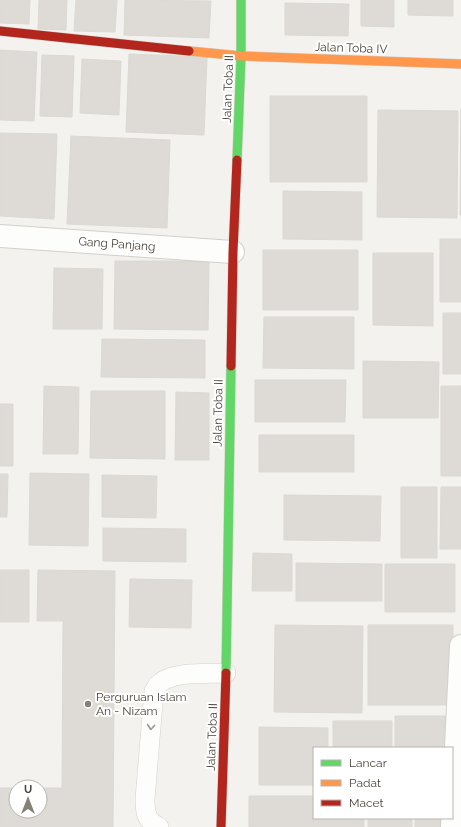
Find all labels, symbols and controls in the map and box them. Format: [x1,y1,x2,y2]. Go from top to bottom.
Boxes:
street label: Jalan Toba IV [314,40,388,56]
street label: Jalan Toba II [220,55,236,123]
street label: Gang Panjang [78,234,156,254]
street label: Jalan Toba II [210,379,226,447]
place label: Perguruan Islam An - Nizam [96,690,186,718]
marker: Perguruan Islam An - Nizam [83,699,93,709]
street label: Jalan Toba II [204,703,220,771]
one-way arrow [147,724,156,730]
legend [313,747,453,819]
text: Lancar [349,756,388,770]
text: Padat [349,776,381,790]
north arrow [8,779,48,819]
text: U [24,783,32,796]
text: Macet [349,796,384,810]

